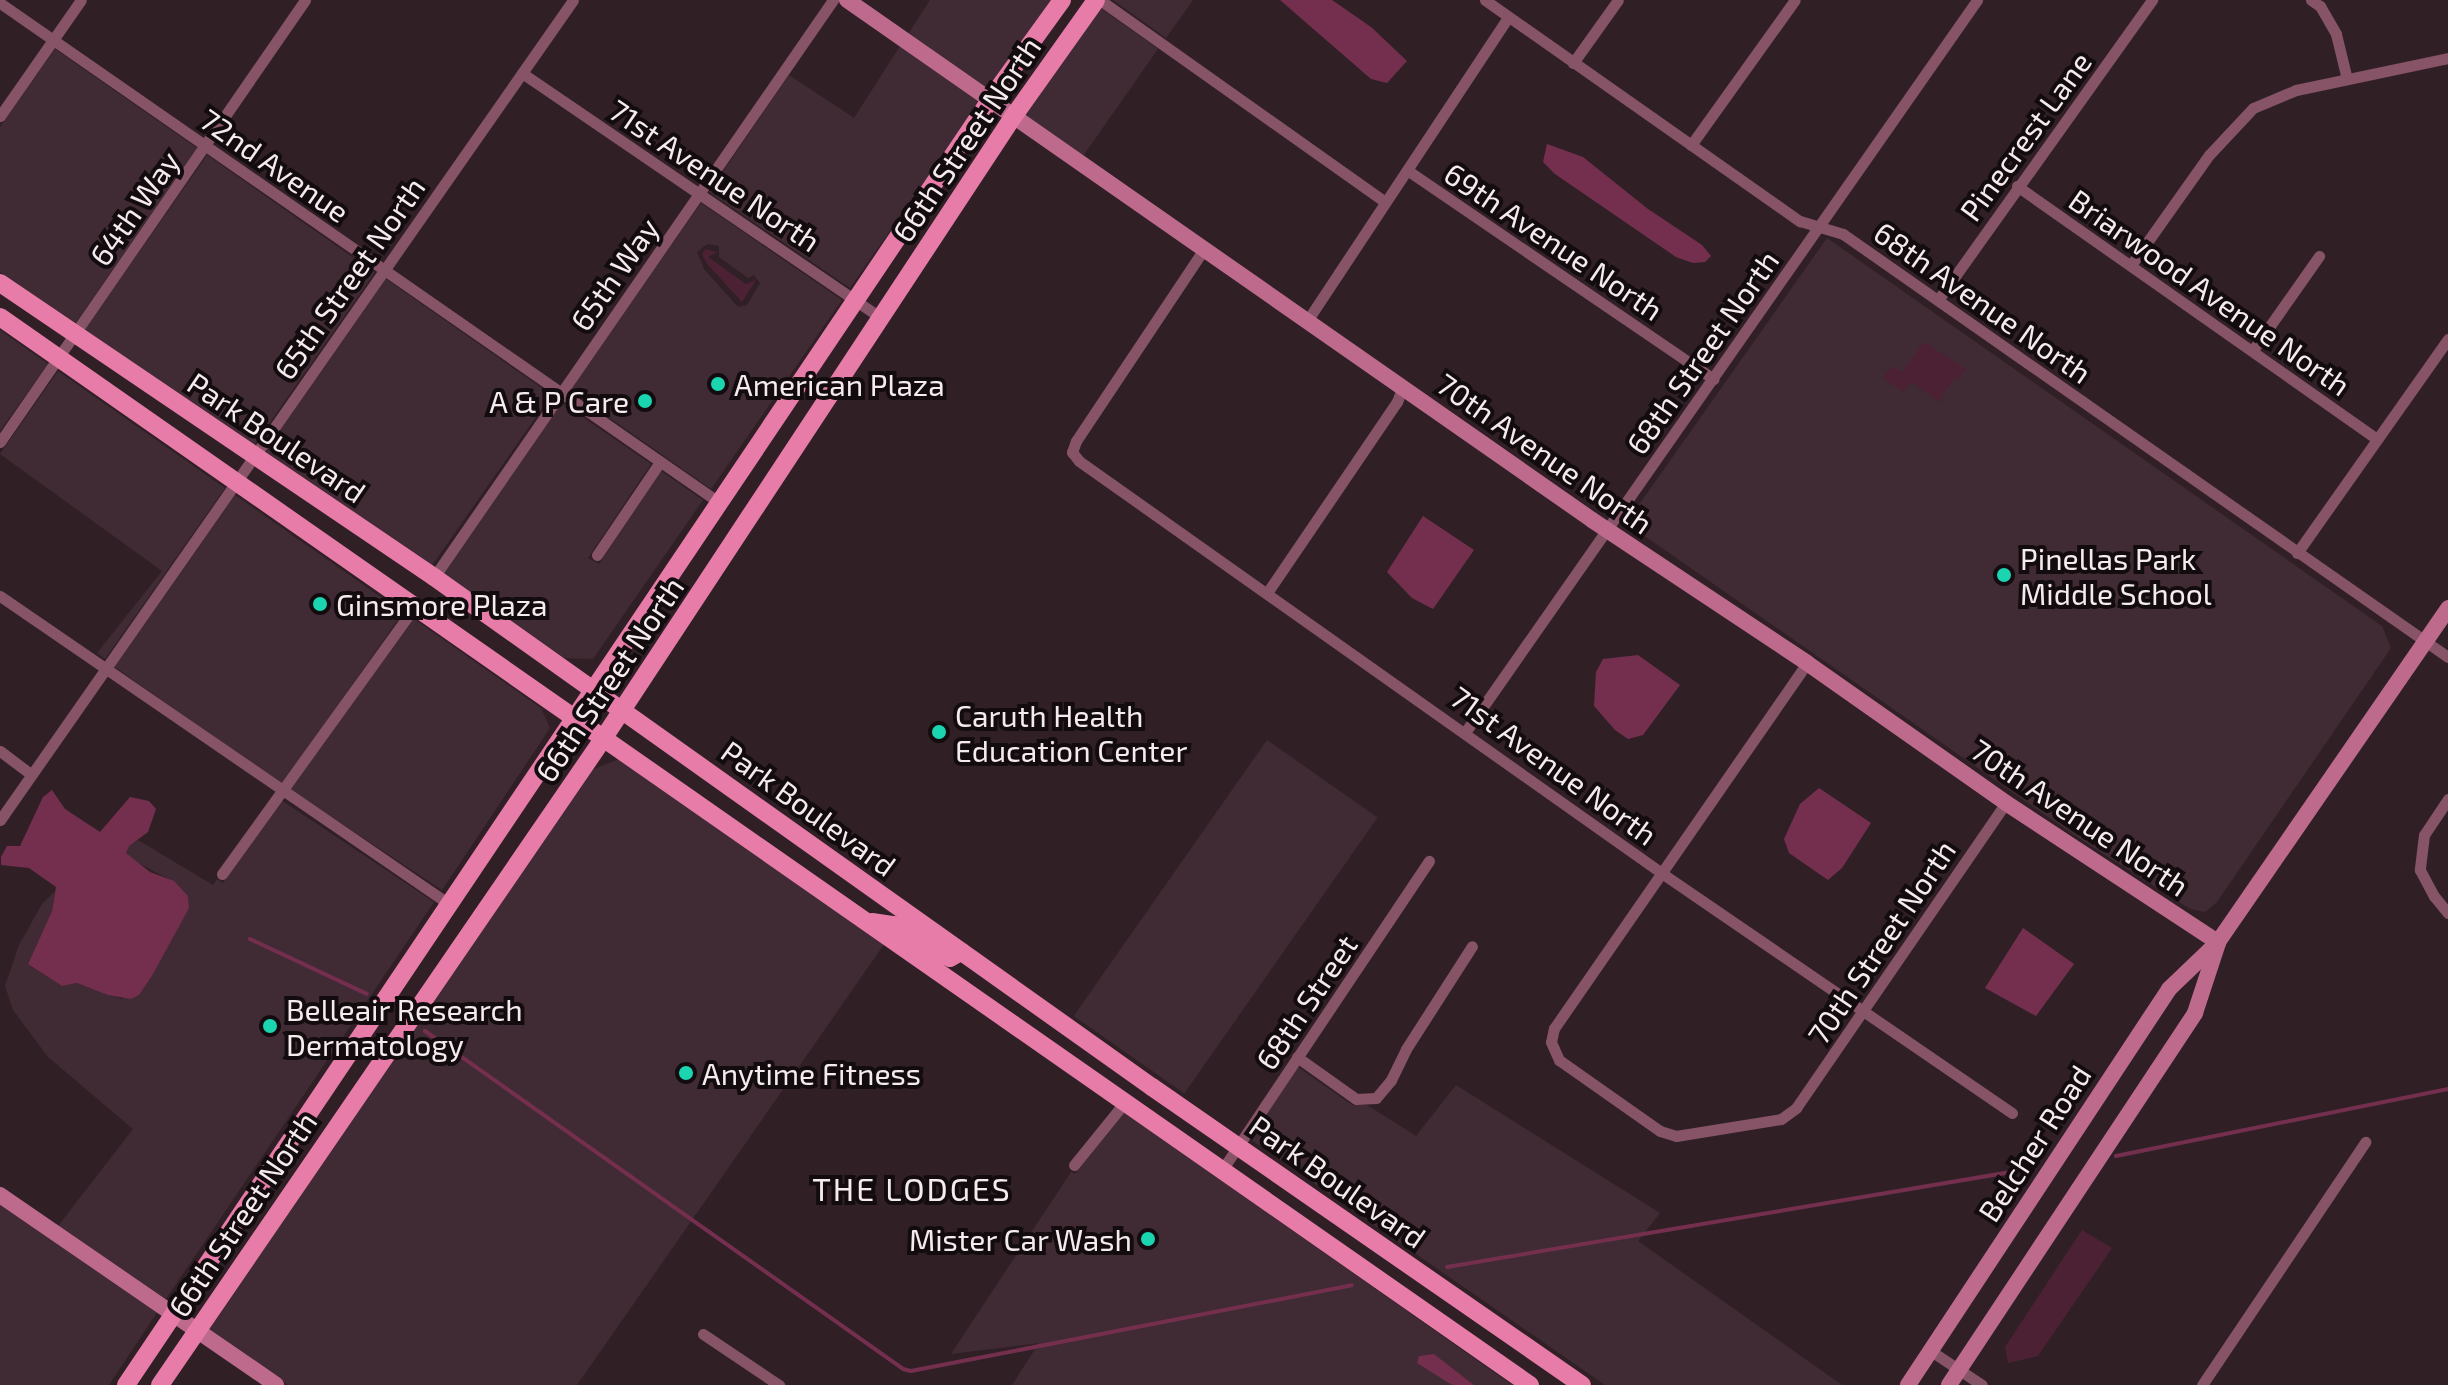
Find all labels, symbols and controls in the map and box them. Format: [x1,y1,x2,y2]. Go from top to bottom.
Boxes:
street label: 66th Street North [884,30,1048,248]
street label: Pinecrest Lane [1952,45,2098,227]
street label: 71st Avenue North [603,91,827,259]
street label: 72nd Avenue [193,100,357,230]
street label: 64th Way [82,144,186,272]
street label: 69th Avenue North [1438,154,1670,328]
street label: 65th Street North [266,170,432,386]
street label: Briarwood Avenue North [2062,181,2358,403]
street label: 65th Way [562,211,666,337]
street label: 68th Avenue North [1867,213,2099,391]
street label: 68th Street North [1618,243,1786,461]
street label: Park Boulevard [181,364,373,510]
street label: 70th Avenue North [1430,365,1660,541]
place label: American Plaza [734,366,945,402]
marker: American Plaza [709,375,727,393]
place label: A & P Care [488,383,629,419]
marker: A & P Care [636,392,654,410]
place label: Pinellas Park Middle School [2020,540,2212,610]
marker: Pinellas Park Middle School [1995,566,2013,584]
street label: 66th Street North [527,570,691,788]
place label: Ginsmore Plaza [336,586,548,622]
marker: Ginsmore Plaza [311,595,329,613]
street label: 71st Avenue North [1444,678,1664,852]
place label: Caruth Health Education Center [955,697,1187,768]
marker: Caruth Health Education Center [930,723,948,741]
street label: 70th Avenue North [1964,731,2196,903]
street label: Park Boulevard [715,733,903,883]
street label: 70th Street North [1799,833,1963,1051]
street label: 68th Street [1248,928,1364,1076]
place label: Belleair Research Dermatology [286,991,523,1062]
marker: Belleair Research Dermatology [261,1017,279,1035]
place label: Anytime Fitness [702,1055,921,1091]
street label: Belcher Road [1970,1058,2098,1228]
marker: Anytime Fitness [677,1064,695,1082]
street label: 66th Street North [160,1105,324,1323]
street label: Park Boulevard [1243,1107,1433,1255]
district label: THE LODGES [812,1169,1012,1207]
place label: Mister Car Wash [907,1221,1132,1257]
marker: Mister Car Wash [1139,1230,1157,1248]

